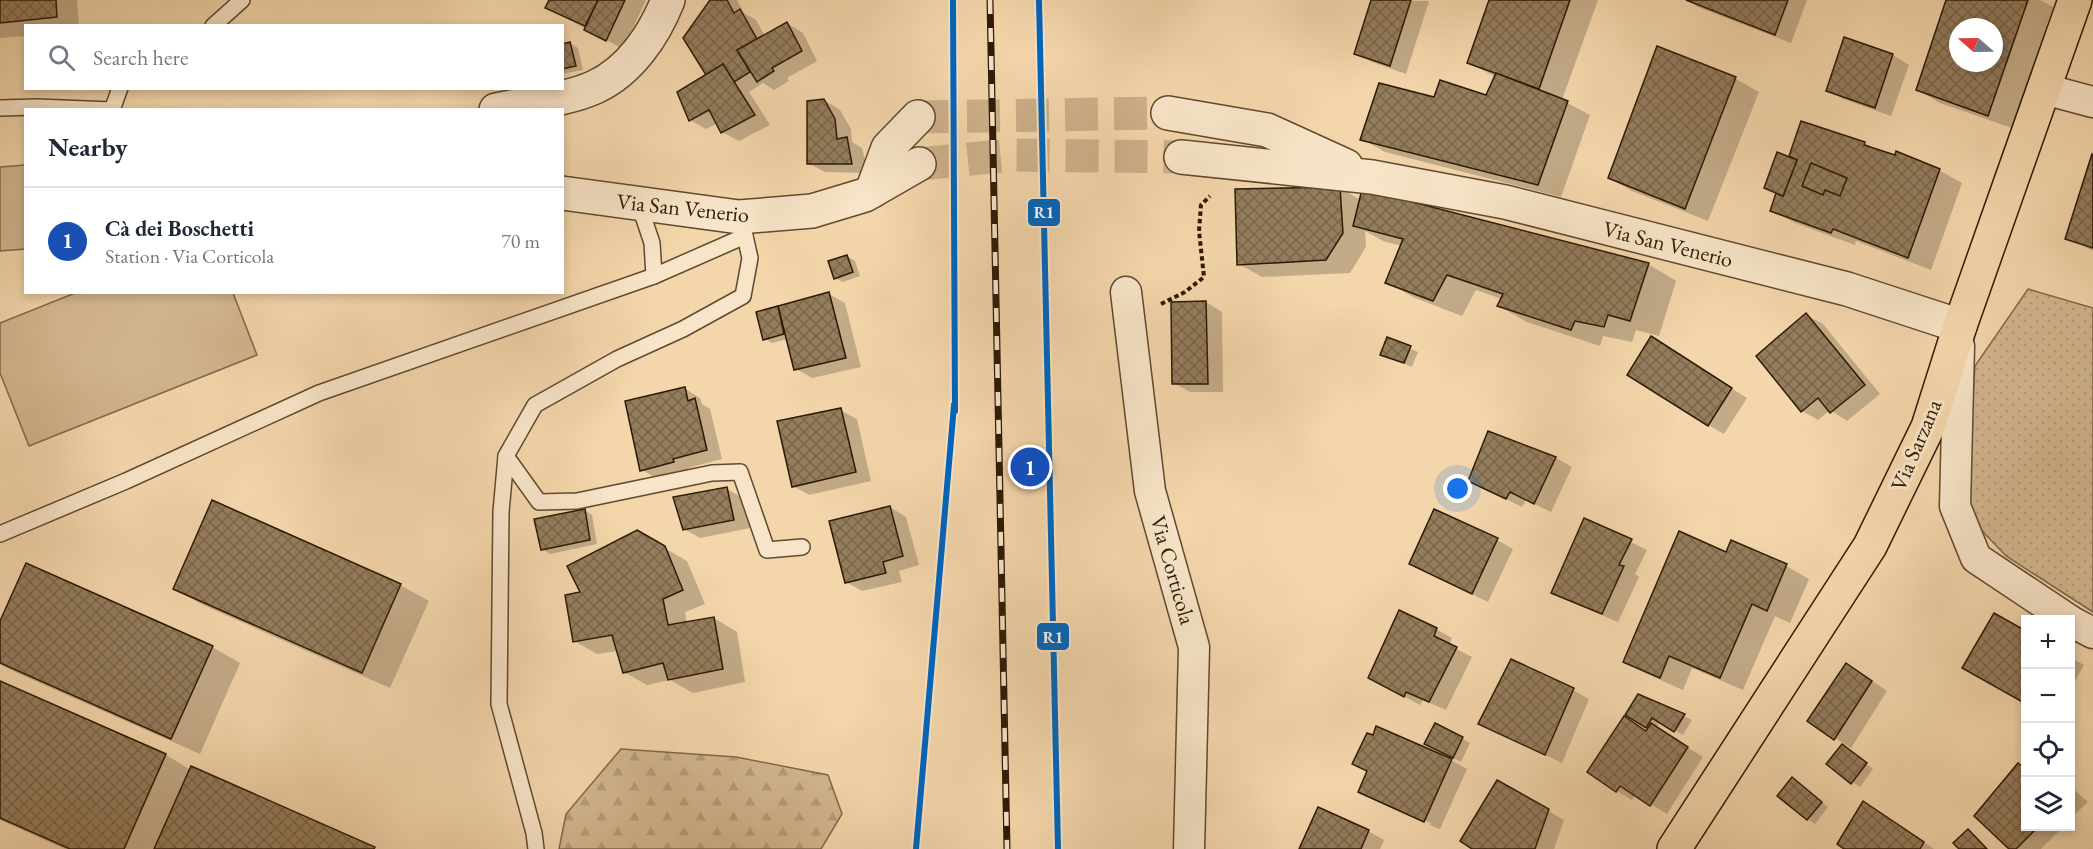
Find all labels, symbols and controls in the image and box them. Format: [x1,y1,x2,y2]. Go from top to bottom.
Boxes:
north arrow [1949,18,2003,72]
search box [24,24,564,90]
icon: search [45,41,78,74]
text: Search here [93,43,188,72]
text: Nearby [48,130,128,164]
street label: Via San Venerio [615,187,751,229]
line badge: R1 [1027,198,1061,227]
text: R1 [1034,202,1054,223]
text: Cà dei Boschetti [105,214,254,243]
street label: Via San Venerio [1600,214,1736,274]
text: 1 [62,228,73,254]
text: 70 m [501,228,540,254]
text: Station · Via Corticola [105,243,274,269]
street label: Via Sarzana [1884,395,1948,495]
pin: 1 [1010,444,1050,490]
your location [1443,474,1472,503]
street label: Via Corticola [1144,512,1202,628]
map controls [2021,615,2075,831]
button: + [2021,615,2075,669]
line badge: R1 [1036,622,1070,651]
text: R1 [1043,627,1063,648]
button: − [2021,669,2075,723]
button: locate [2021,723,2075,777]
button: layers [2021,777,2075,831]

